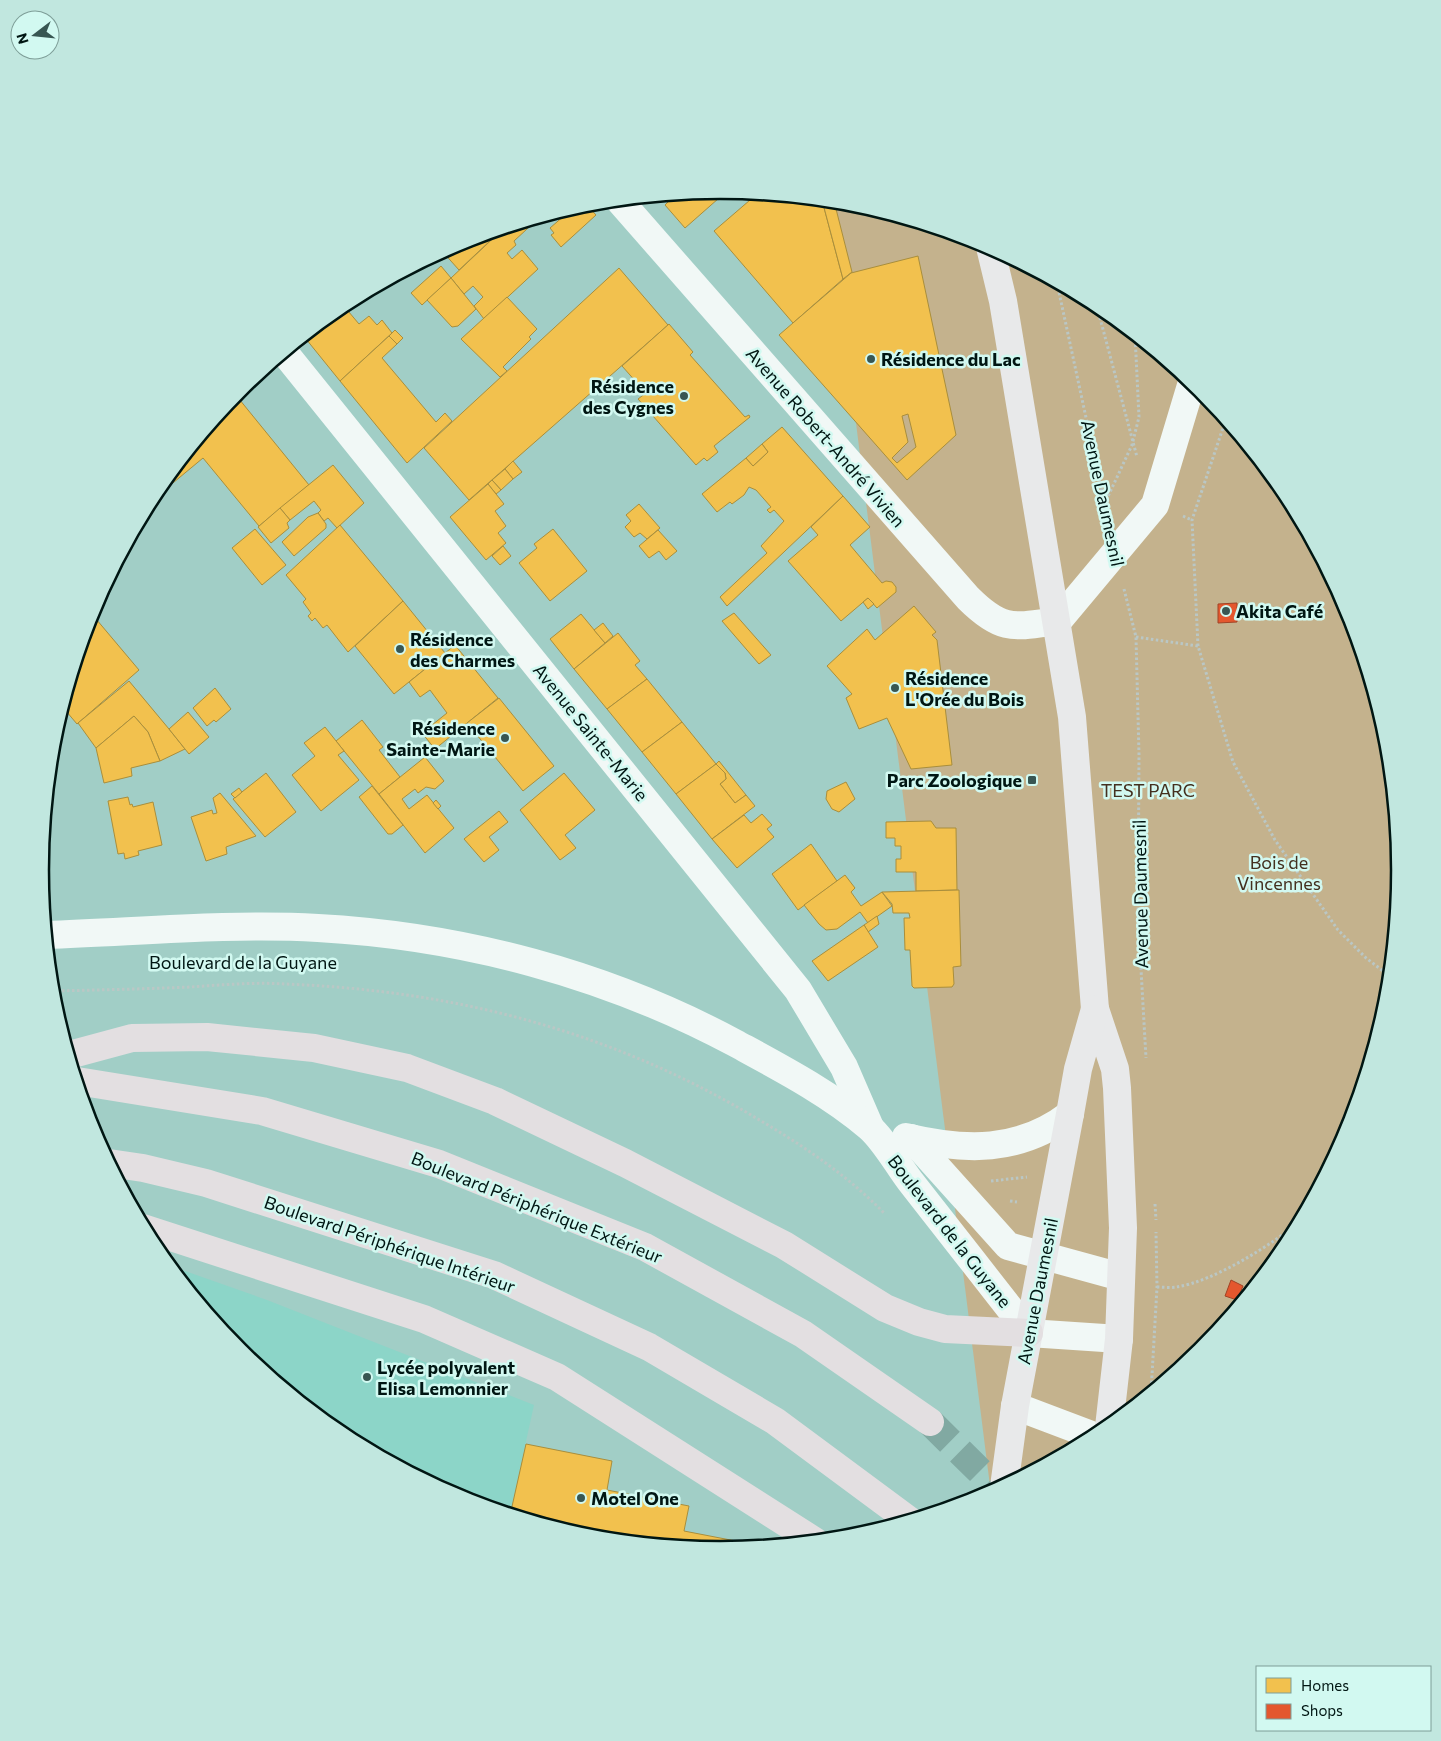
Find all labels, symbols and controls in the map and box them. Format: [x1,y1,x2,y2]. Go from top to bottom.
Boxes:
north arrow [10,10,60,60]
text: N [12,31,32,46]
street label: Avenue Robert-André Vivien [742,343,910,531]
place label: Résidence du Lac [881,348,1021,370]
marker: Résidence du Lac [865,353,877,365]
place label: Résidence des Cygnes [582,375,674,418]
marker: Résidence des Cygnes [678,390,690,402]
street label: Avenue Daumesnil [1077,418,1129,568]
place label: Akita Café [1236,600,1323,622]
marker: Akita Café [1220,605,1232,617]
place label: Résidence des Charmes [410,628,515,671]
marker: Résidence des Charmes [394,643,406,655]
street label: Avenue Sainte-Marie [529,659,653,805]
place label: Résidence L'Orée du Bois [905,667,1024,710]
marker: Résidence L'Orée du Bois [889,682,901,694]
place label: Résidence Sainte-Marie [386,717,495,760]
marker: Résidence Sainte-Marie [499,732,511,744]
place label: Parc Zoologique [887,769,1022,791]
marker: Parc Zoologique [1026,774,1038,786]
park label: TEST PARC [1101,779,1195,801]
street label: Avenue Daumesnil [1128,819,1152,969]
park label: Bois de Vincennes [1237,851,1321,894]
street label: Boulevard de la Guyane [149,951,337,973]
street label: Boulevard Périphérique Extérieur [408,1146,666,1268]
street label: Boulevard de la Guyane [884,1150,1016,1312]
street label: Boulevard Périphérique Intérieur [262,1191,518,1297]
street label: Avenue Daumesnil [1012,1216,1062,1366]
place label: Lycée polyvalent Elisa Lemonnier [377,1356,515,1399]
marker: Lycée polyvalent Elisa Lemonnier [361,1371,373,1383]
place label: Motel One [591,1487,679,1509]
marker: Motel One [575,1492,587,1504]
legend [1256,1666,1431,1731]
text: Homes [1301,1676,1349,1694]
text: Shops [1301,1701,1343,1719]

